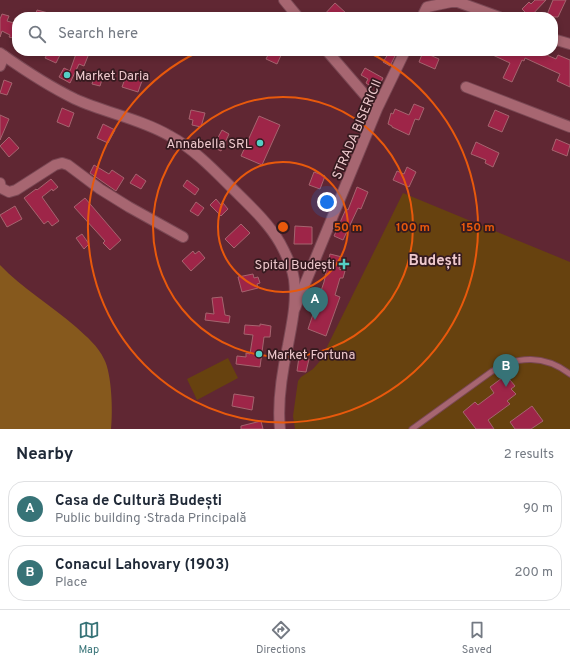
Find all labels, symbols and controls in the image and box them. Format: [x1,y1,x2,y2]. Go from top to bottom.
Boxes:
search box [12,12,558,56]
icon: search [26,23,48,45]
text: Search here [58,25,138,44]
place label: Market Daria [75,69,149,85]
marker: Market Daria [62,70,72,80]
street label: STRADA BISERICII [330,77,386,182]
place label: Annabella SRL [167,137,252,153]
marker: Annabella SRL [255,138,265,148]
your location [317,192,337,212]
centre of rings [276,220,290,234]
text: 50 m [334,220,362,236]
text: 100 m [396,220,430,236]
text: 150 m [461,220,495,236]
district label: Budești [409,252,461,271]
place label: Spital Budești [255,258,335,274]
marker: Spital Budești [338,258,350,270]
pin: A [302,287,328,320]
place label: Market Fortuna [267,348,355,364]
marker: Market Fortuna [254,349,264,359]
pin: B [493,354,519,387]
text: Nearby [16,444,73,466]
text: 2 results [504,447,554,463]
text: Casa de Cultură Budești [55,492,222,511]
text: A [25,501,35,517]
text: 90 m [523,501,553,517]
text: Public building · Strada Principală [55,511,246,527]
text: Conacul Lahovary (1903) [55,556,229,575]
text: B [26,565,34,581]
text: 200 m [514,565,553,581]
text: Place [55,575,87,591]
tab: Map [78,619,100,657]
tab: Directions [256,619,306,657]
tab: Saved [462,619,492,657]

